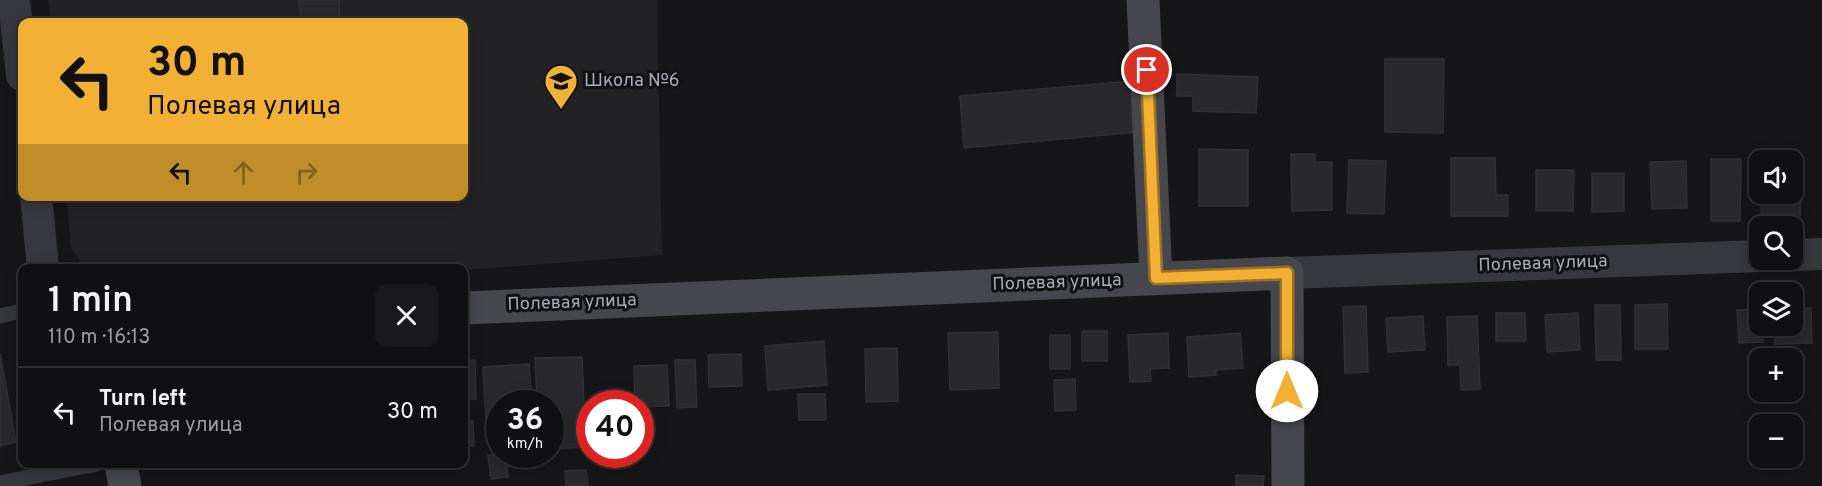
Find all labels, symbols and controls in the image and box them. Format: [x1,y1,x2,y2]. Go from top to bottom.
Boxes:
text: 30 m [147,38,246,91]
icon: left [48,42,126,120]
pin [1121,44,1172,95]
icon: arrive [1130,53,1163,86]
school or university icon: Школа №6 [543,63,579,110]
place label: Школа №6 [584,70,680,93]
text: Полевая улица [147,90,341,124]
map controls [1749,150,1803,468]
button: sound [1749,150,1803,204]
icon: left [164,156,197,189]
icon: ahead [227,156,260,189]
icon: right [290,156,323,189]
button: search [1749,216,1803,270]
street label: Полевая улица [1478,250,1608,278]
street label: Полевая улица [992,269,1122,297]
text: 1 min [48,279,133,325]
button: layers [1749,282,1803,336]
button: close [375,284,438,347]
street label: Полевая улица [507,289,637,317]
text: 110 m · 16:13 [48,325,150,351]
button: + [1749,348,1803,402]
position arrow [1255,359,1319,423]
text: Turn left [99,386,187,413]
speed limit sign: 40 [576,390,654,468]
icon: left [48,396,81,429]
text: 30 m [387,399,438,426]
text: 36 [507,403,543,440]
text: Полевая улица [99,413,243,439]
button: − [1749,414,1803,468]
text: km/h [507,435,543,454]

